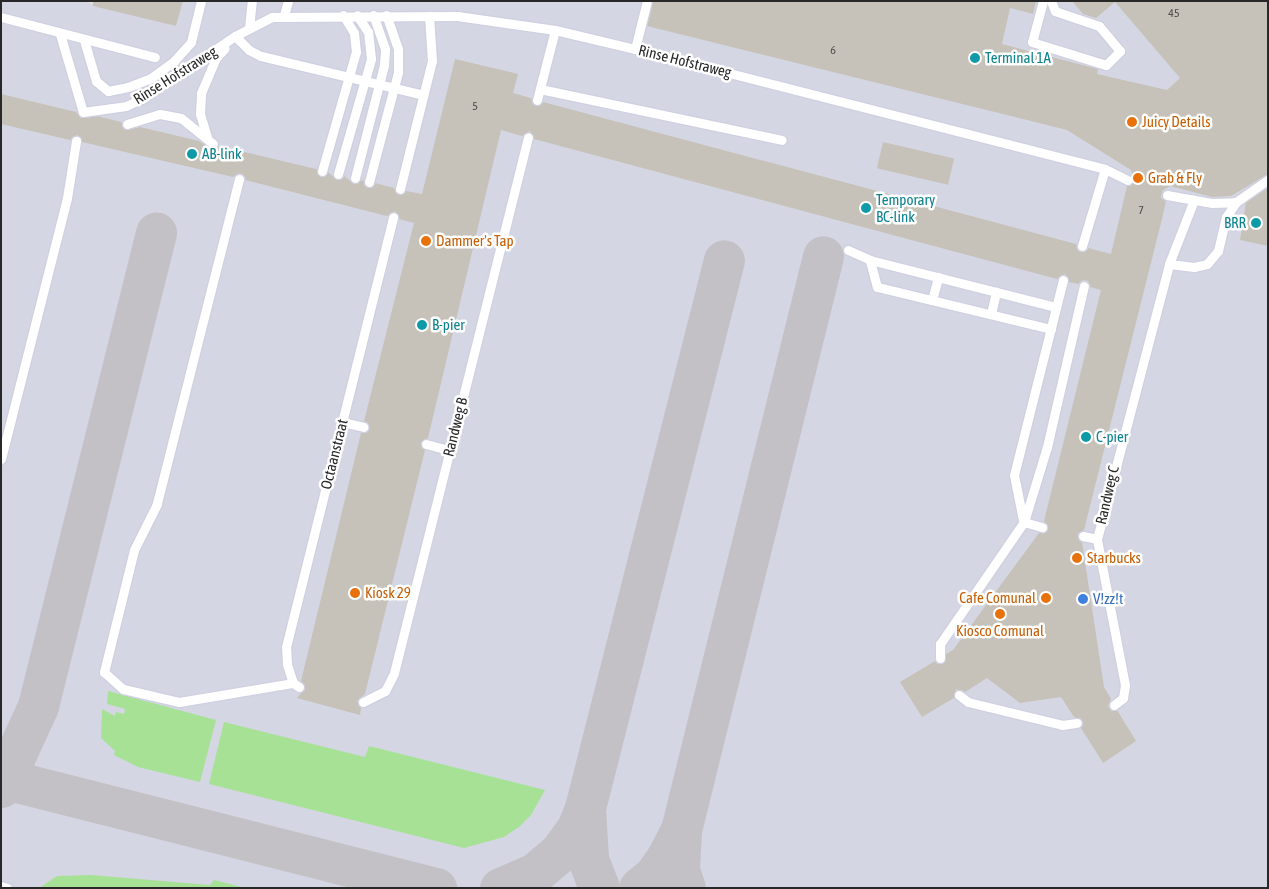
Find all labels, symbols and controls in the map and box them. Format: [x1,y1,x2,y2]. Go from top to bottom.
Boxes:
house number: 45 [1168,7,1180,21]
street label: Rinse Hofstraweg [637,41,733,81]
street label: Rinse Hofstraweg [130,42,220,108]
house number: 6 [830,44,836,58]
place label: Terminal 1A [985,49,1051,67]
marker: Terminal 1A [969,52,981,64]
house number: 5 [472,100,478,114]
place label: Juicy Details [1142,113,1211,131]
marker: Juicy Details [1126,116,1138,128]
place label: AB-link [202,145,242,163]
marker: AB-link [186,148,198,160]
place label: Grab & Fly [1148,169,1202,187]
marker: Grab & Fly [1132,172,1144,184]
place label: Temporary BC-link [876,190,935,225]
marker: Temporary BC-link [860,202,872,214]
house number: 7 [1138,204,1144,218]
place label: BRR [1224,214,1246,232]
marker: BRR [1250,217,1262,229]
place label: Dammer's Tap [436,232,514,250]
marker: Dammer's Tap [420,235,432,247]
place label: B-pier [432,316,465,334]
marker: B-pier [416,319,428,331]
street label: Randweg B [439,396,471,458]
street label: Octaanstraat [317,417,351,491]
place label: C-pier [1096,428,1128,446]
marker: C-pier [1080,431,1092,443]
street label: Randweg C [1092,464,1122,526]
place label: Starbucks [1087,549,1141,567]
marker: Starbucks [1071,552,1083,564]
place label: Kiosk 29 [365,584,411,602]
marker: Kiosk 29 [349,587,361,599]
place label: Cafe Comunal [959,589,1036,607]
place label: V!zz!t [1093,590,1123,608]
marker: Cafe Comunal [1040,592,1052,604]
marker: V!zz!t [1077,593,1089,605]
marker: Kiosco Comunal [994,608,1006,620]
place label: Kiosco Comunal [956,622,1044,640]

